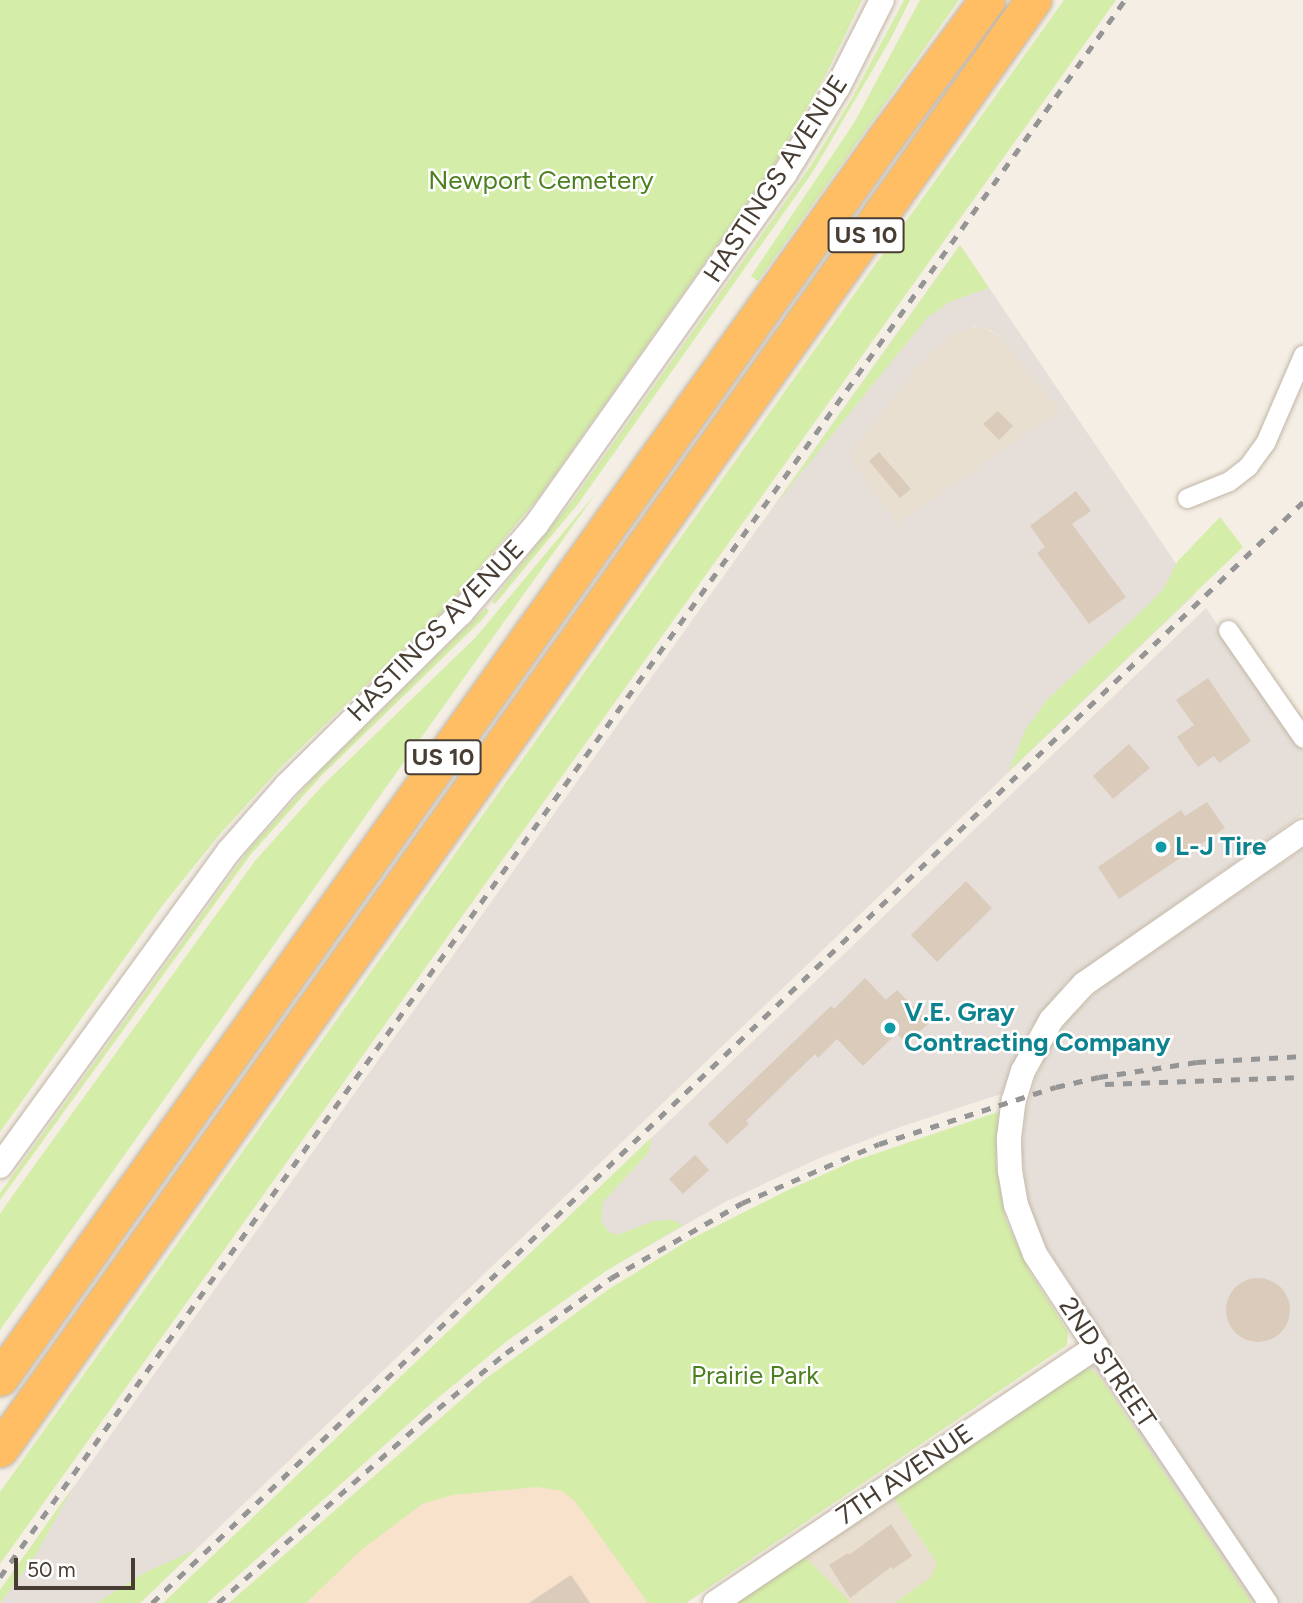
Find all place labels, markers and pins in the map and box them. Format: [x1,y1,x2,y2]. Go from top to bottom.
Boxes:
place label: L-J Tire [1175,831,1266,863]
marker: L-J Tire [1153,839,1169,855]
place label: V.E. Gray Contracting Company [904,997,1170,1058]
marker: V.E. Gray Contracting Company [882,1020,898,1036]

